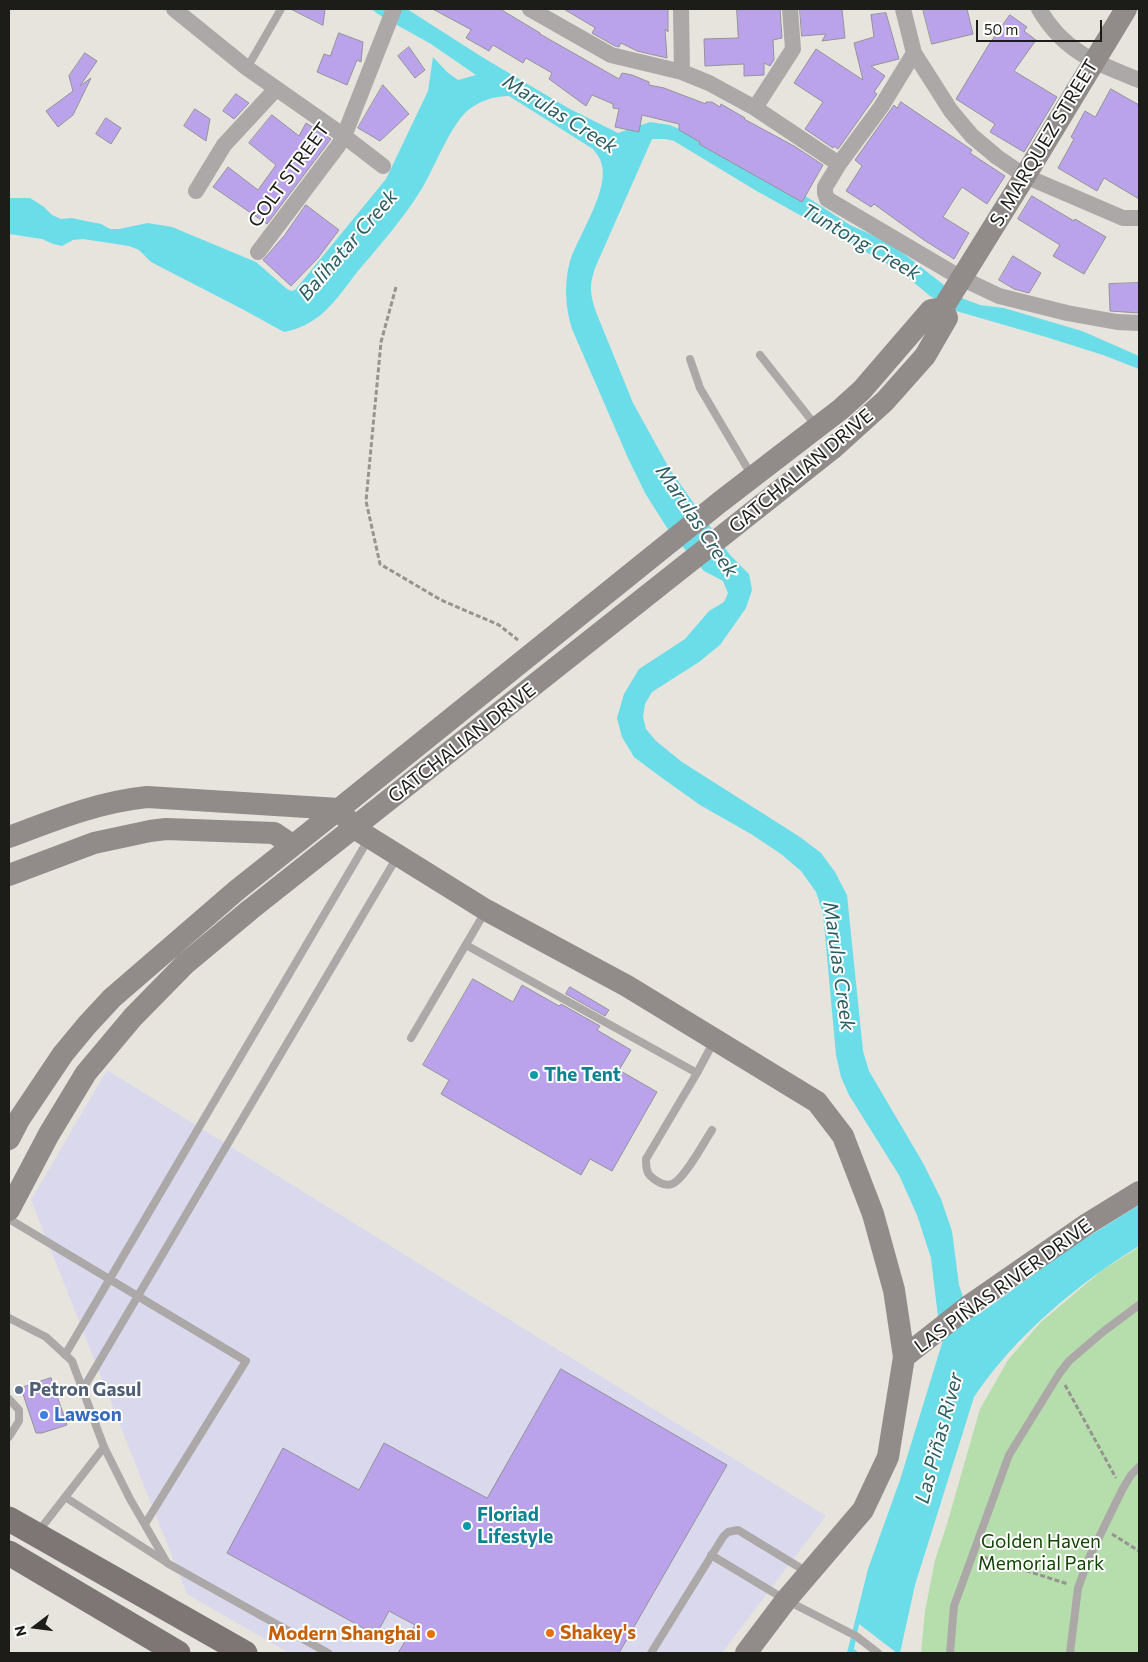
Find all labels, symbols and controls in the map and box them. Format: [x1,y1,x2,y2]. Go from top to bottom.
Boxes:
scale bar [978,10,1104,42]
text: 50 m [984,20,1018,38]
street label: S. MARQUEZ STREET [985,55,1103,231]
water label: Marulas Creek [498,69,622,159]
street label: COLT STREET [243,118,335,232]
water label: Balihatar Creek [293,185,403,305]
water label: Tuntong Creek [797,198,925,286]
street label: GATCHALIAN DRIVE [724,404,878,538]
water label: Marulas Creek [651,460,743,582]
street label: GATCHALIAN DRIVE [384,678,540,808]
water label: Marulas Creek [818,900,860,1032]
place label: The Tent [544,1064,621,1086]
marker: The Tent [528,1069,540,1081]
street label: LAS PIÑAS RIVER DRIVE [910,1214,1096,1358]
water label: Las Piñas River [910,1370,968,1506]
place label: Petron Gasul [29,1379,141,1401]
marker: Petron Gasul [13,1384,25,1396]
place label: Lawson [54,1404,122,1426]
marker: Lawson [38,1409,50,1421]
place label: Floriad Lifestyle [477,1504,553,1548]
marker: Floriad Lifestyle [461,1520,473,1532]
park label: Golden Haven Memorial Park [978,1531,1104,1575]
north arrow [10,1602,60,1652]
place label: Shakey's [560,1622,636,1644]
place label: Modern Shanghai [268,1623,421,1645]
text: N [10,1624,30,1638]
marker: Shakey's [544,1627,556,1639]
marker: Modern Shanghai [425,1628,437,1640]

